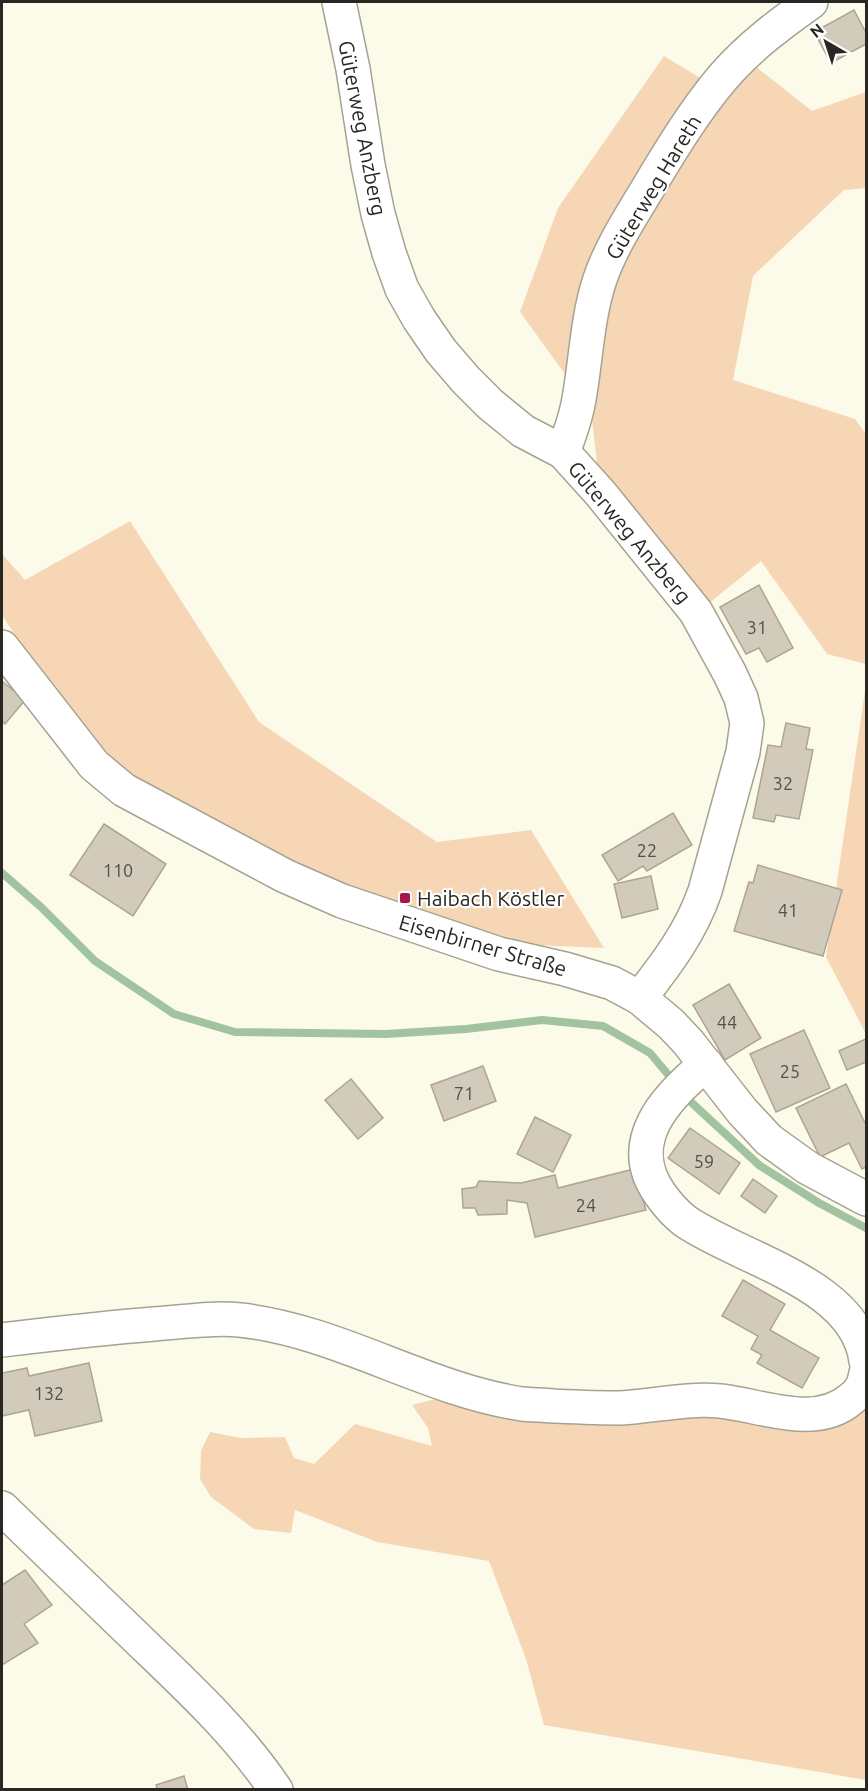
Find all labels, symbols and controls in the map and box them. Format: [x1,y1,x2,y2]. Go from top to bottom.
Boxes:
north arrow [796,12,856,72]
text: N [806,20,827,41]
street label: Güterweg Anzberg [334,38,392,218]
street label: Güterweg Hareth [600,111,706,263]
street label: Güterweg Anzberg [564,456,696,608]
house number: 31 [747,617,767,637]
house number: 32 [773,773,793,793]
house number: 22 [637,840,657,860]
house number: 110 [103,860,133,880]
place label: Haibach Köstler [417,886,564,910]
marker: Haibach Köstler [398,891,412,905]
house number: 41 [778,900,798,920]
street label: Eisenbirner Straße [396,910,570,980]
house number: 44 [717,1012,737,1032]
house number: 25 [780,1061,800,1081]
house number: 71 [454,1083,474,1103]
house number: 59 [694,1151,714,1171]
house number: 24 [576,1195,596,1215]
house number: 132 [34,1383,64,1403]

